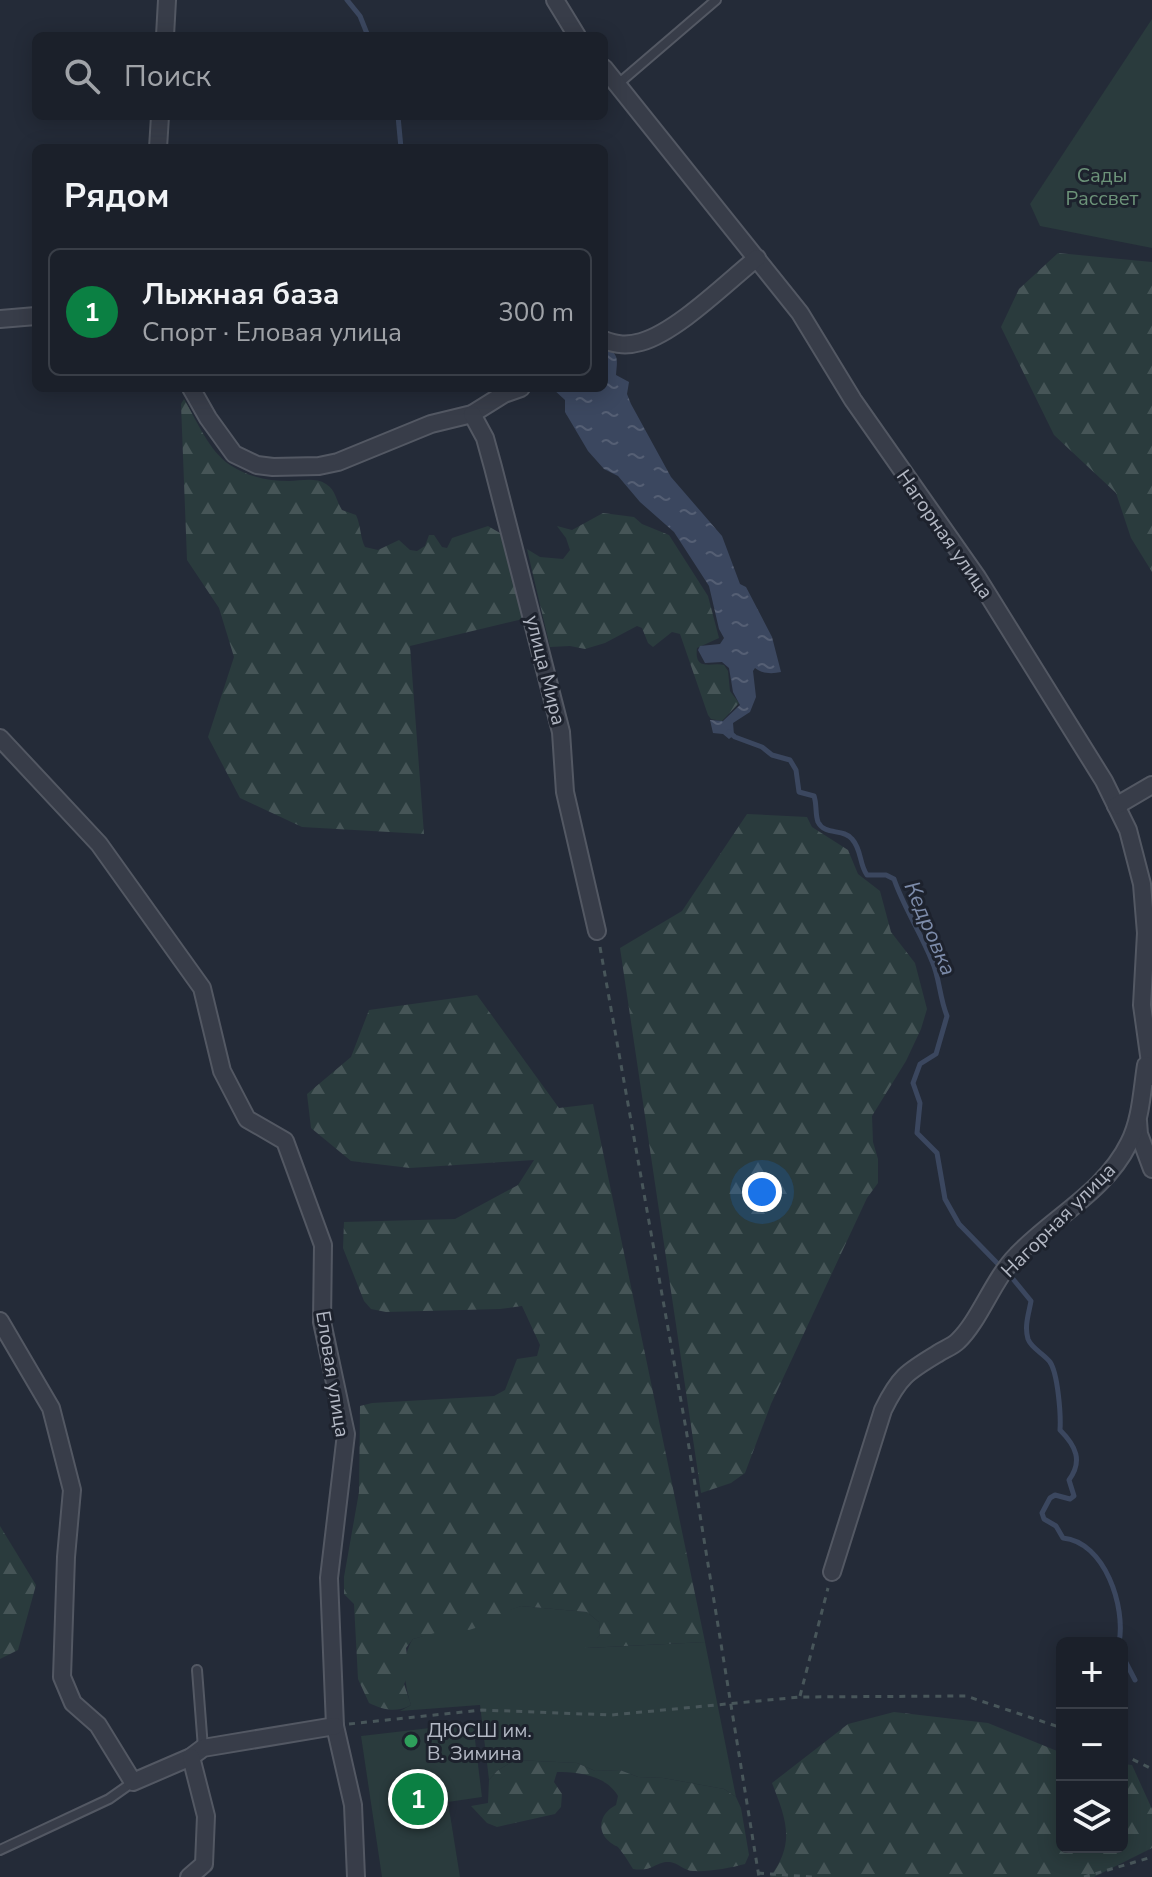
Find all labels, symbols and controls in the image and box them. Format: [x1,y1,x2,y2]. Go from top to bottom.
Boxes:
search box [32,32,608,120]
icon: search [60,54,104,98]
text: Поиск [124,56,211,97]
park label: Сады Рассвет [1066,162,1139,212]
text: Рядом [64,173,170,219]
text: Лыжная база [142,274,340,315]
text: 1 [84,295,100,330]
text: 300 m [498,295,574,330]
text: Спорт · Еловая улица [142,315,402,350]
street label: Нагорная улица [890,464,999,604]
street label: улица Мира [519,612,572,728]
water label: Кедровка [897,877,963,980]
street label: Нагорная улица [995,1157,1122,1284]
your location [742,1172,782,1212]
street label: Еловая улица [309,1309,356,1439]
map controls [1056,1637,1128,1853]
button: + [1056,1637,1128,1709]
button: − [1056,1709,1128,1781]
place label: ДЮСШ им. В. Зимина [427,1717,532,1767]
marker: ДЮСШ им. В. Зимина [402,1732,420,1750]
pin: 1 [392,1769,444,1829]
button: layers [1056,1781,1128,1853]

